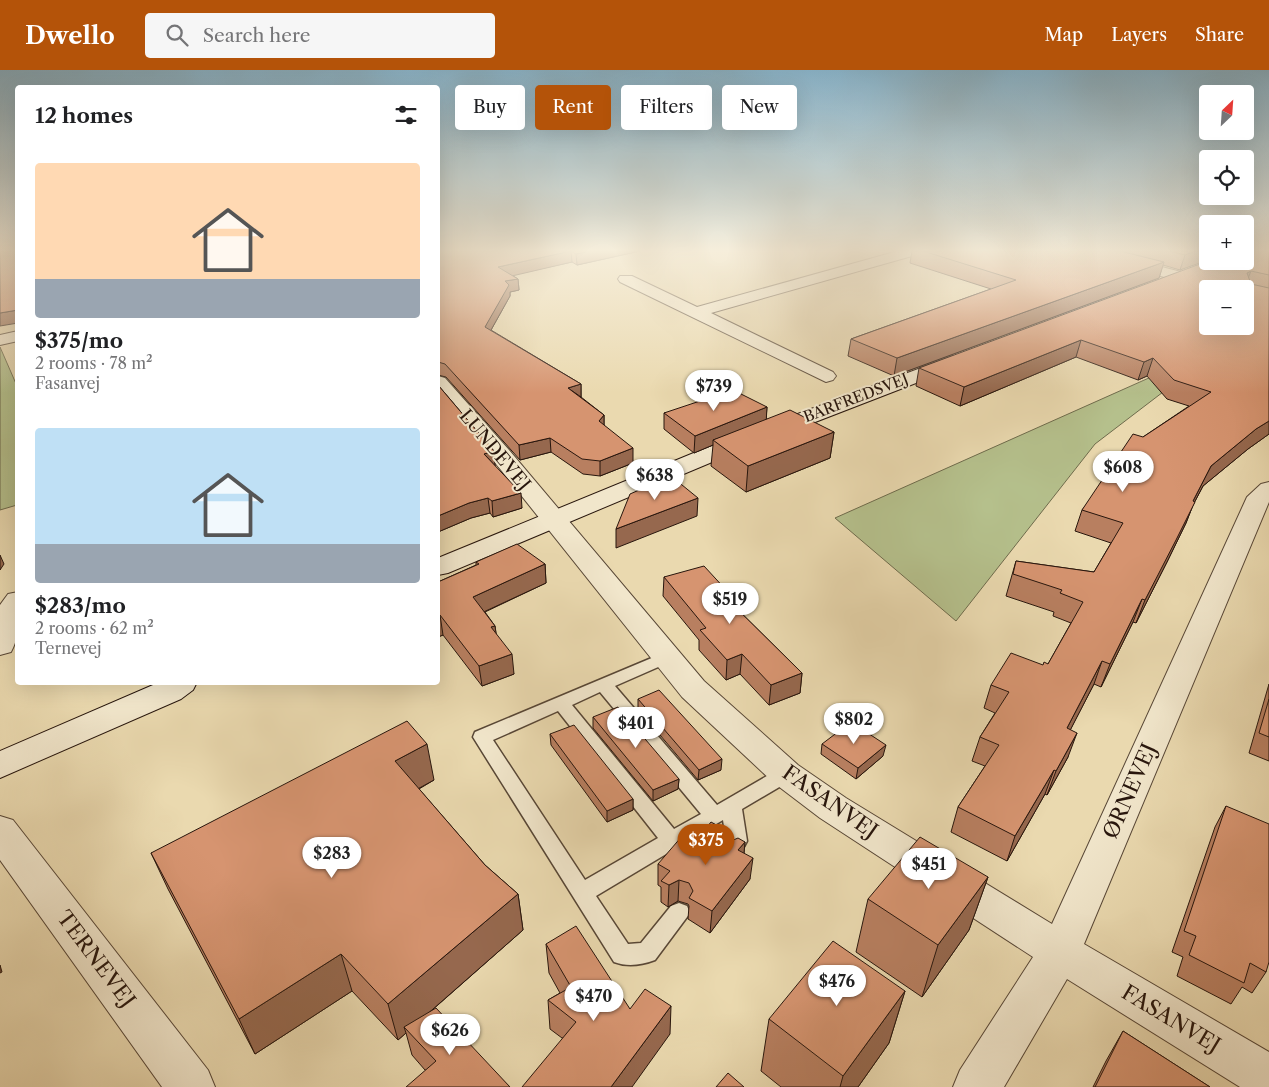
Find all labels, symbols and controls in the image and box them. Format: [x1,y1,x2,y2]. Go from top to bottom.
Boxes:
search box [145,13,495,58]
text: Dwello [25,21,115,50]
icon: search [163,21,191,49]
text: Search here [203,24,310,47]
text: Map [1045,24,1083,46]
text: Layers [1111,24,1167,46]
text: Share [1195,24,1244,46]
chip: Buy [455,85,525,130]
chip: Rent [535,85,611,130]
chip: Filters [621,85,712,130]
chip: New [722,85,797,130]
north arrow [1199,85,1254,140]
map controls [1199,85,1254,335]
icon: filters [392,101,420,129]
text: 12 homes [35,103,133,128]
button: locate [1199,150,1254,205]
icon: home [183,195,273,285]
button: + [1199,215,1254,270]
button: − [1199,280,1254,335]
text: $375/mo [35,328,123,353]
text: 2 rooms · 78 m² [35,353,153,373]
street label: BARFREDSVEJ [801,369,911,426]
pin: $739 [684,370,744,412]
text: Fasanvej [35,373,100,393]
text: $739 [696,376,732,396]
street label: LUNDEVEJ [455,405,535,495]
pin: $608 [1093,450,1153,493]
text: $608 [1104,457,1142,477]
pin: $638 [625,458,685,501]
icon: home [183,460,273,550]
text: $638 [636,465,674,485]
pin: $519 [700,582,760,625]
text: $519 [713,589,747,609]
text: $283/mo [35,593,126,618]
text: 2 rooms · 62 m² [35,618,154,638]
text: Ternevej [35,638,102,658]
pin: $802 [824,702,884,745]
pin: $401 [606,706,666,749]
text: $802 [835,709,873,729]
text: $401 [618,713,654,733]
street label: ØRNEVEJ [1097,739,1162,842]
street label: FASANVEJ [778,760,883,843]
pin: $375 [676,824,736,866]
text: $375 [688,830,724,850]
pin: $283 [302,836,362,879]
text: $283 [313,843,351,863]
pin: $451 [899,848,959,890]
text: $451 [912,854,946,874]
street label: TERNEVEJ [52,905,141,1012]
pin: $476 [807,964,867,1007]
text: $476 [819,971,855,991]
street label: FASANVEJ [1117,979,1225,1058]
pin: $470 [564,980,624,1022]
text: $470 [576,986,612,1006]
pin: $626 [420,1014,480,1056]
text: $626 [431,1020,469,1040]

